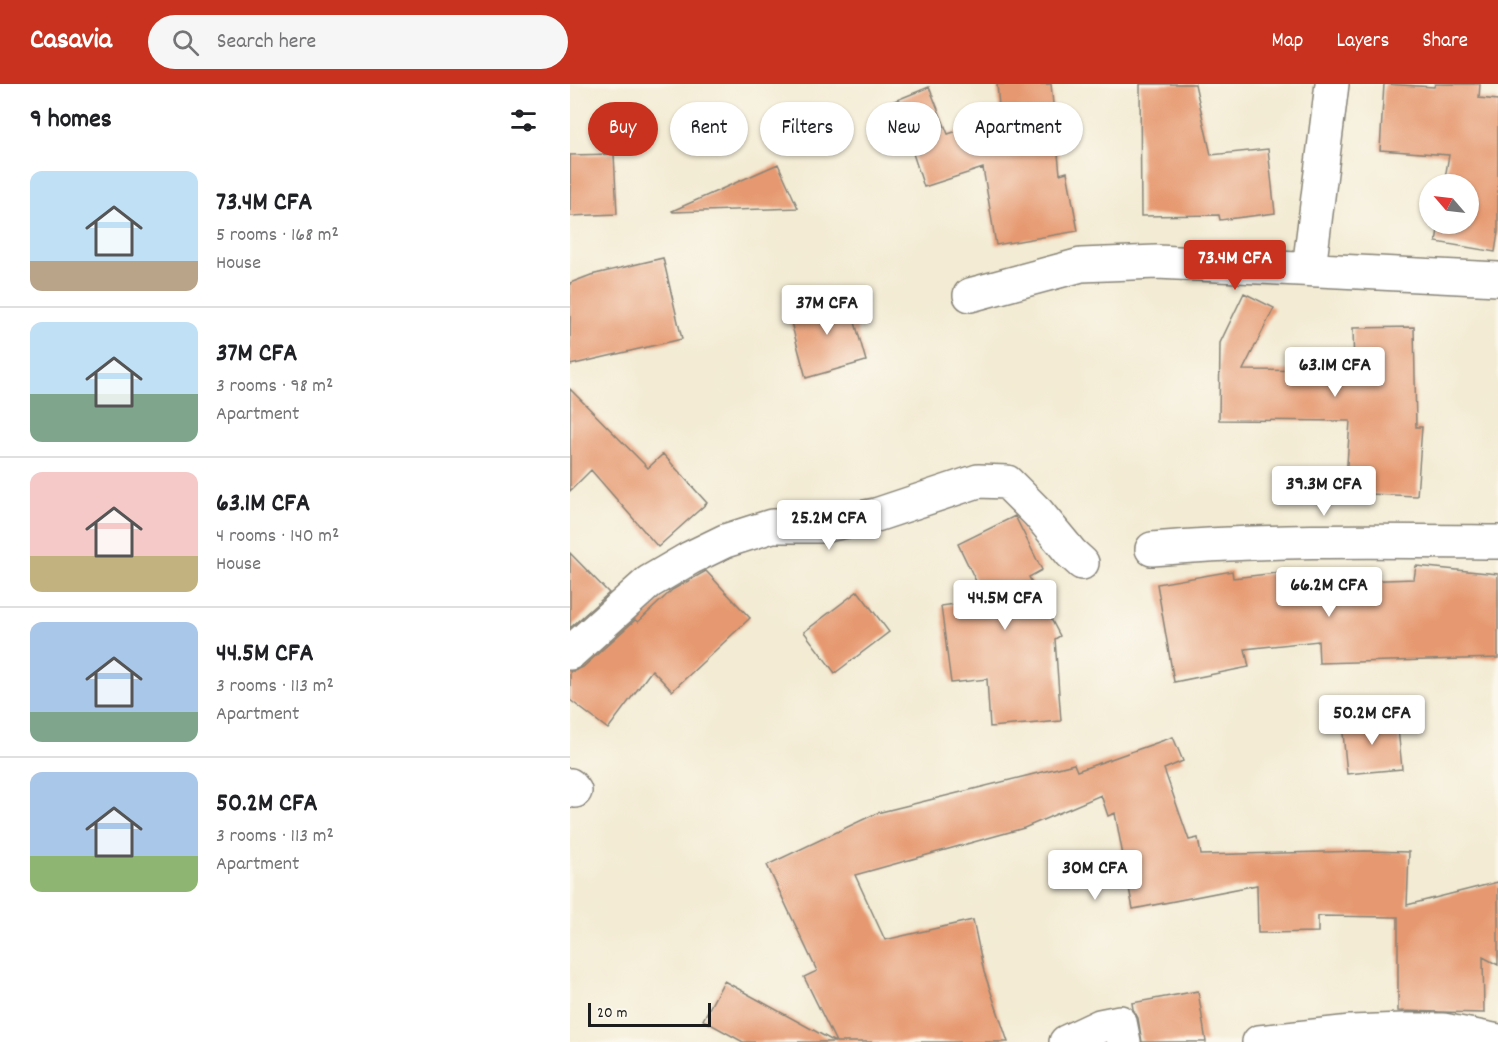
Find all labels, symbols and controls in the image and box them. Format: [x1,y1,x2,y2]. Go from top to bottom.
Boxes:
search box [148,15,568,69]
text: Casavia [30,22,112,62]
icon: search [169,26,202,59]
text: Search here [217,27,316,58]
text: Map [1272,27,1303,57]
text: Layers [1336,27,1389,57]
text: Share [1422,27,1468,57]
text: 9 homes [30,102,112,139]
chip: Buy [588,102,658,156]
chip: Rent [670,102,748,156]
chip: Filters [760,102,854,156]
chip: New [866,102,941,156]
chip: Apartment [953,102,1083,156]
icon: filters [507,104,540,137]
north arrow [1419,174,1479,234]
map controls [1419,174,1479,234]
text: 73.4M CFA [216,185,312,222]
icon: home [78,195,150,267]
text: 5 rooms · 168 m² [216,222,339,250]
pin: 73.4M CFA [1166,240,1304,291]
text: 73.4M CFA [1198,245,1272,273]
text: House [216,250,261,278]
pin: 37M CFA [772,285,882,336]
text: 37M CFA [796,290,858,318]
text: 37M CFA [216,336,297,373]
icon: home [78,346,150,418]
pin: 63.1M CFA [1266,347,1404,398]
text: 63.1M CFA [1299,352,1371,380]
text: 3 rooms · 98 m² [216,373,333,401]
text: Apartment [216,401,299,429]
pin: 39.3M CFA [1255,466,1393,517]
text: 39.3M CFA [1286,471,1362,499]
text: 63.1M CFA [216,486,310,523]
icon: home [78,496,150,568]
pin: 25.2M CFA [760,500,898,551]
text: 25.2M CFA [791,505,867,533]
text: 4 rooms · 140 m² [216,523,339,551]
text: House [216,551,261,579]
pin: 66.2M CFA [1260,567,1398,618]
text: 66.2M CFA [1290,572,1368,600]
pin: 44.5M CFA [936,580,1074,631]
text: 44.5M CFA [967,585,1043,613]
text: 44.5M CFA [216,636,314,673]
icon: home [78,646,150,718]
text: 3 rooms · 113 m² [216,673,334,701]
pin: 50.2M CFA [1303,695,1441,746]
text: 50.2M CFA [1333,700,1411,728]
text: Apartment [216,701,299,729]
text: 50.2M CFA [216,786,318,823]
icon: home [78,796,150,868]
text: 3 rooms · 113 m² [216,823,334,851]
pin: 30M CFA [1040,850,1150,901]
text: Apartment [216,851,299,879]
text: 30M CFA [1062,855,1128,883]
scale bar [588,1000,711,1028]
text: 20 m [597,1002,627,1025]

